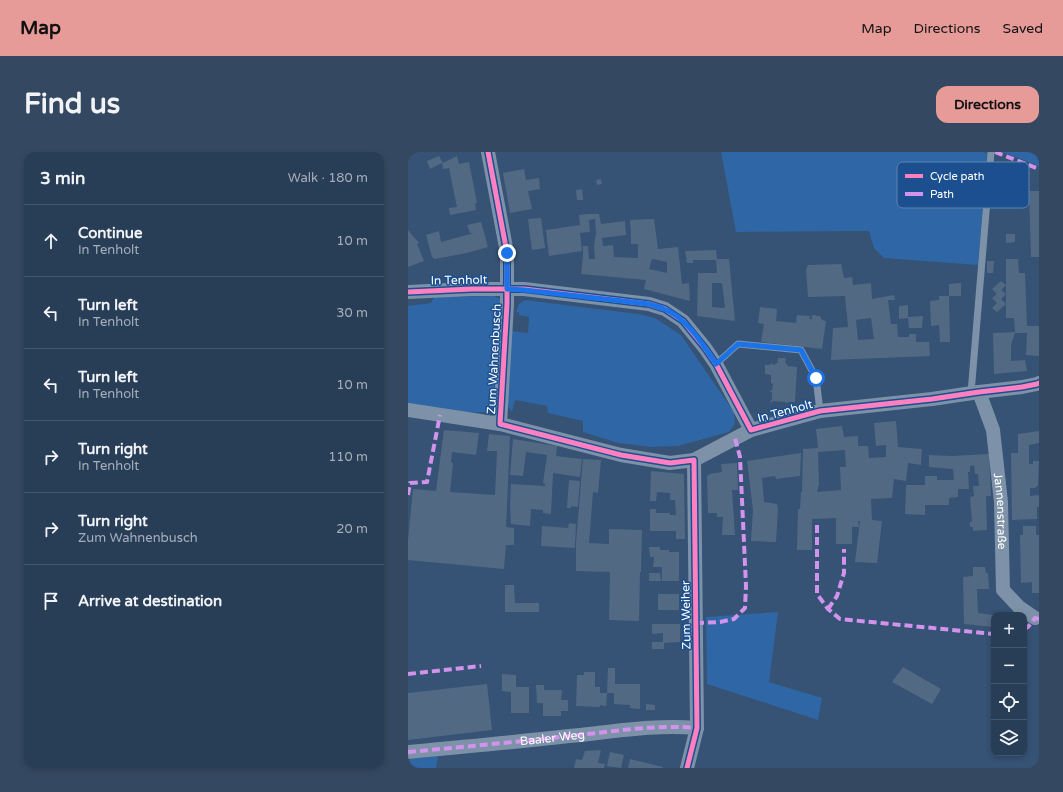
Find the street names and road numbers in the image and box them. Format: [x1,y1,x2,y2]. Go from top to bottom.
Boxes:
street label: In Tenholt [431,273,488,287]
street label: Zum Wahnenbusch [484,303,504,415]
street label: In Tenholt [756,397,815,425]
street label: Jannenstraße [991,472,1009,550]
street label: Zum Weiher [678,580,694,650]
street label: Baaler Weg [519,727,586,748]

